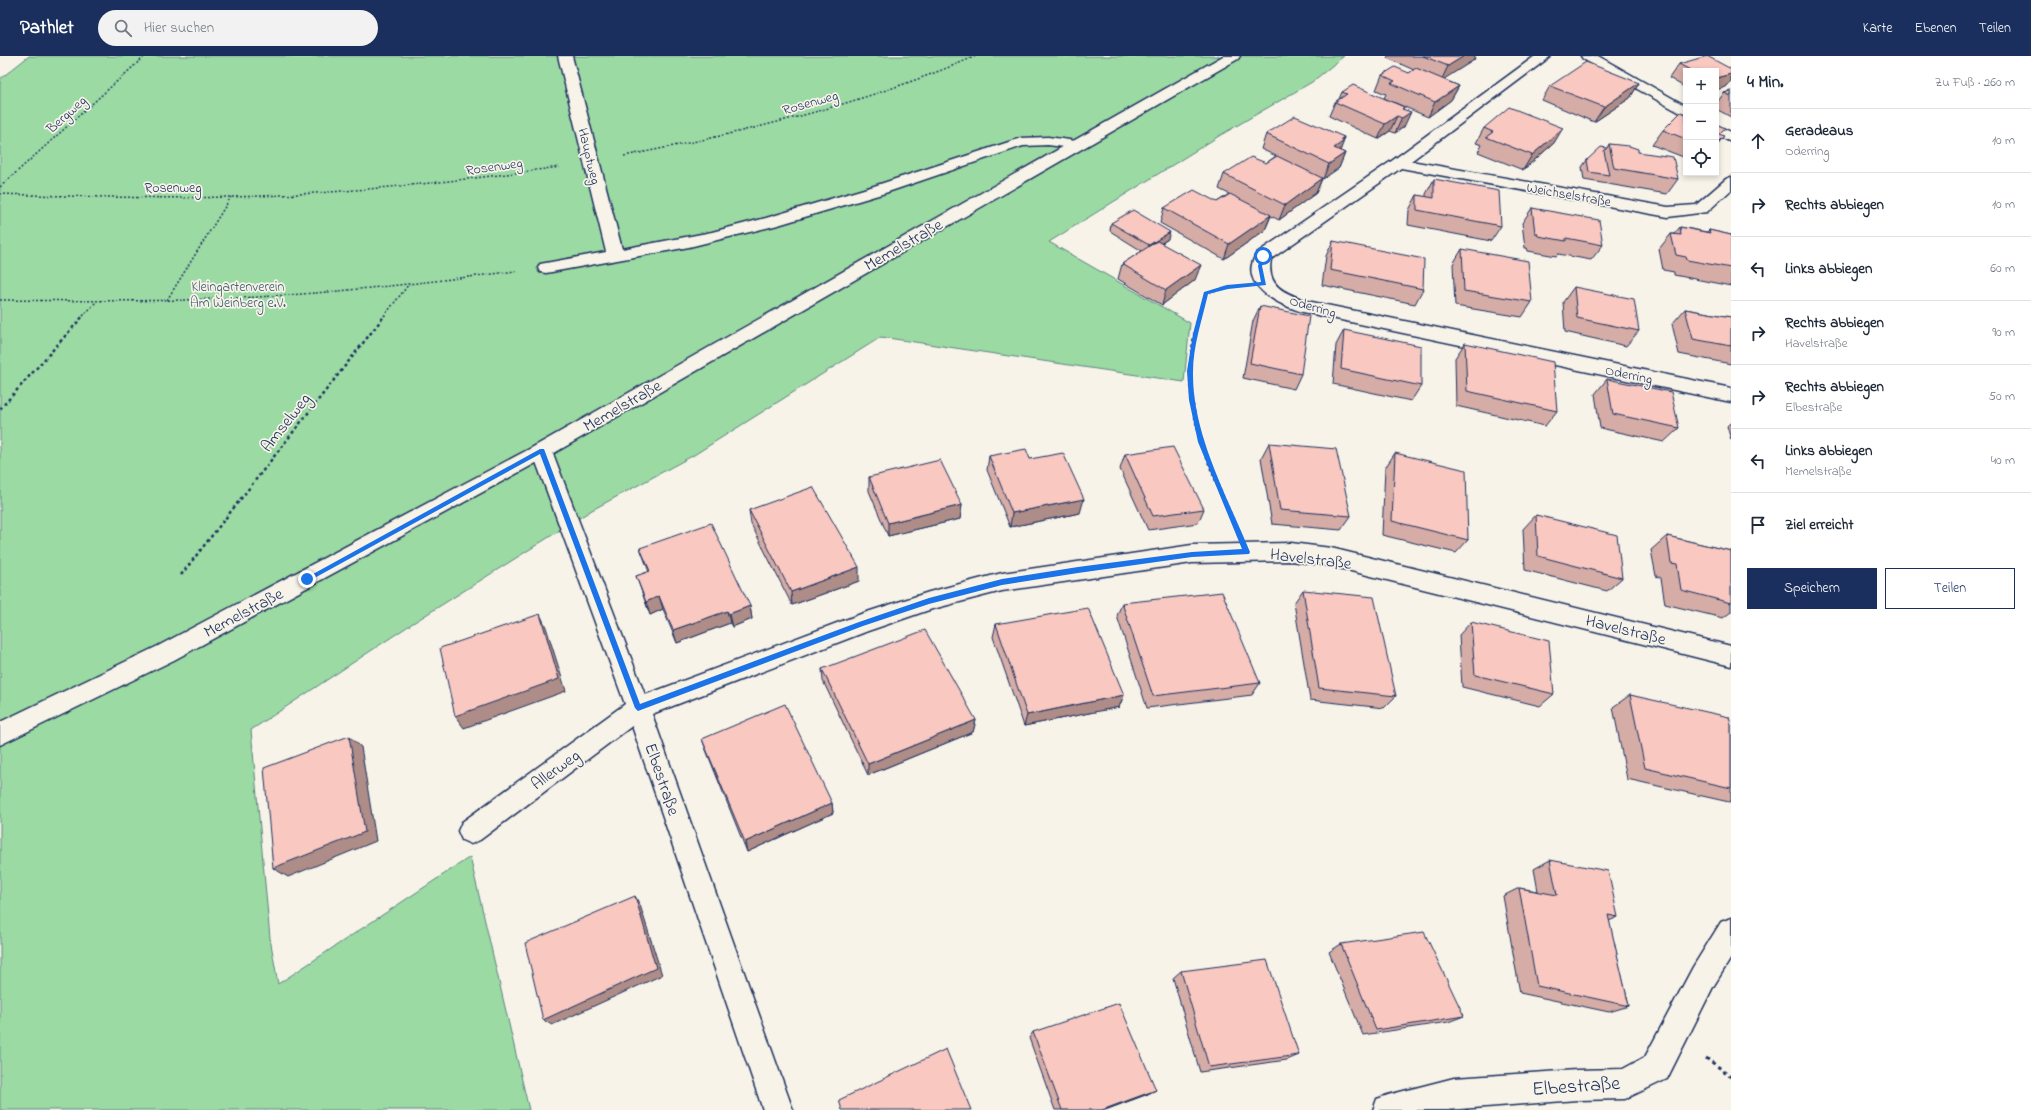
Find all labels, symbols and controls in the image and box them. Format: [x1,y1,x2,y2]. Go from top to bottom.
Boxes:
search box [98,10,378,46]
text: Pathlet [20,15,74,42]
icon: search [112,17,134,39]
text: Hier suchen [144,17,214,39]
text: Karte [1863,18,1892,39]
text: Ebenen [1914,18,1957,39]
text: Teilen [1979,18,2011,39]
map controls [1683,68,1719,176]
button: + [1683,68,1719,104]
text: 4 Min. [1747,70,1783,95]
text: Zu Fuß · 260 m [1935,73,2015,92]
street label: Rosenweg [780,85,841,122]
street label: Bergweg [41,91,93,140]
button: − [1683,104,1719,140]
text: Geradeaus [1785,120,1853,142]
street label: Hauptweg [570,126,606,187]
icon: ahead [1747,130,1769,152]
text: 10 m [1992,131,2015,150]
button: locate [1683,140,1719,176]
text: Oderring [1785,142,1829,161]
street label: Rosenweg [464,153,524,183]
street label: Rosenweg [144,178,202,200]
street label: Weichselstraße [1525,178,1613,213]
icon: right [1747,194,1769,216]
text: Rechts abbiegen [1785,194,1884,216]
text: 10 m [1992,195,2015,214]
street label: Memelstraße [860,213,948,278]
route start [1254,247,1272,265]
icon: left [1747,258,1769,280]
text: Links abbiegen [1785,258,1872,280]
text: 60 m [1990,259,2015,278]
park label: Kleingartenverein Am Weinberg e.V. [190,277,286,315]
street label: Oderring [1286,291,1338,325]
text: Rechts abbiegen [1785,312,1884,334]
icon: right [1747,322,1769,344]
text: 90 m [1992,323,2015,342]
text: Havelstraße [1785,334,1848,353]
street label: Oderring [1603,360,1654,392]
street label: Memelstraße [579,374,667,439]
text: Rechts abbiegen [1785,376,1884,398]
icon: right [1747,386,1769,408]
text: 50 m [1989,387,2015,406]
street label: Amselweg [255,388,319,459]
text: Elbestraße [1785,398,1842,417]
text: Links abbiegen [1785,440,1872,462]
icon: left [1747,450,1769,472]
text: 40 m [1991,451,2015,470]
text: Memelstraße [1785,462,1851,481]
icon: arrive [1747,514,1769,536]
text: Ziel erreicht [1785,514,1853,536]
street label: Havelstraße [1269,542,1353,577]
button: Speichern [1747,568,1877,609]
button: Teilen [1885,568,2015,609]
route end [298,570,316,588]
street label: Memelstraße [199,582,288,645]
street label: Havelstraße [1583,608,1669,653]
street label: Elbestraße [638,740,686,819]
street label: Allerweg [526,744,587,798]
street label: Elbestraße [1531,1070,1621,1105]

